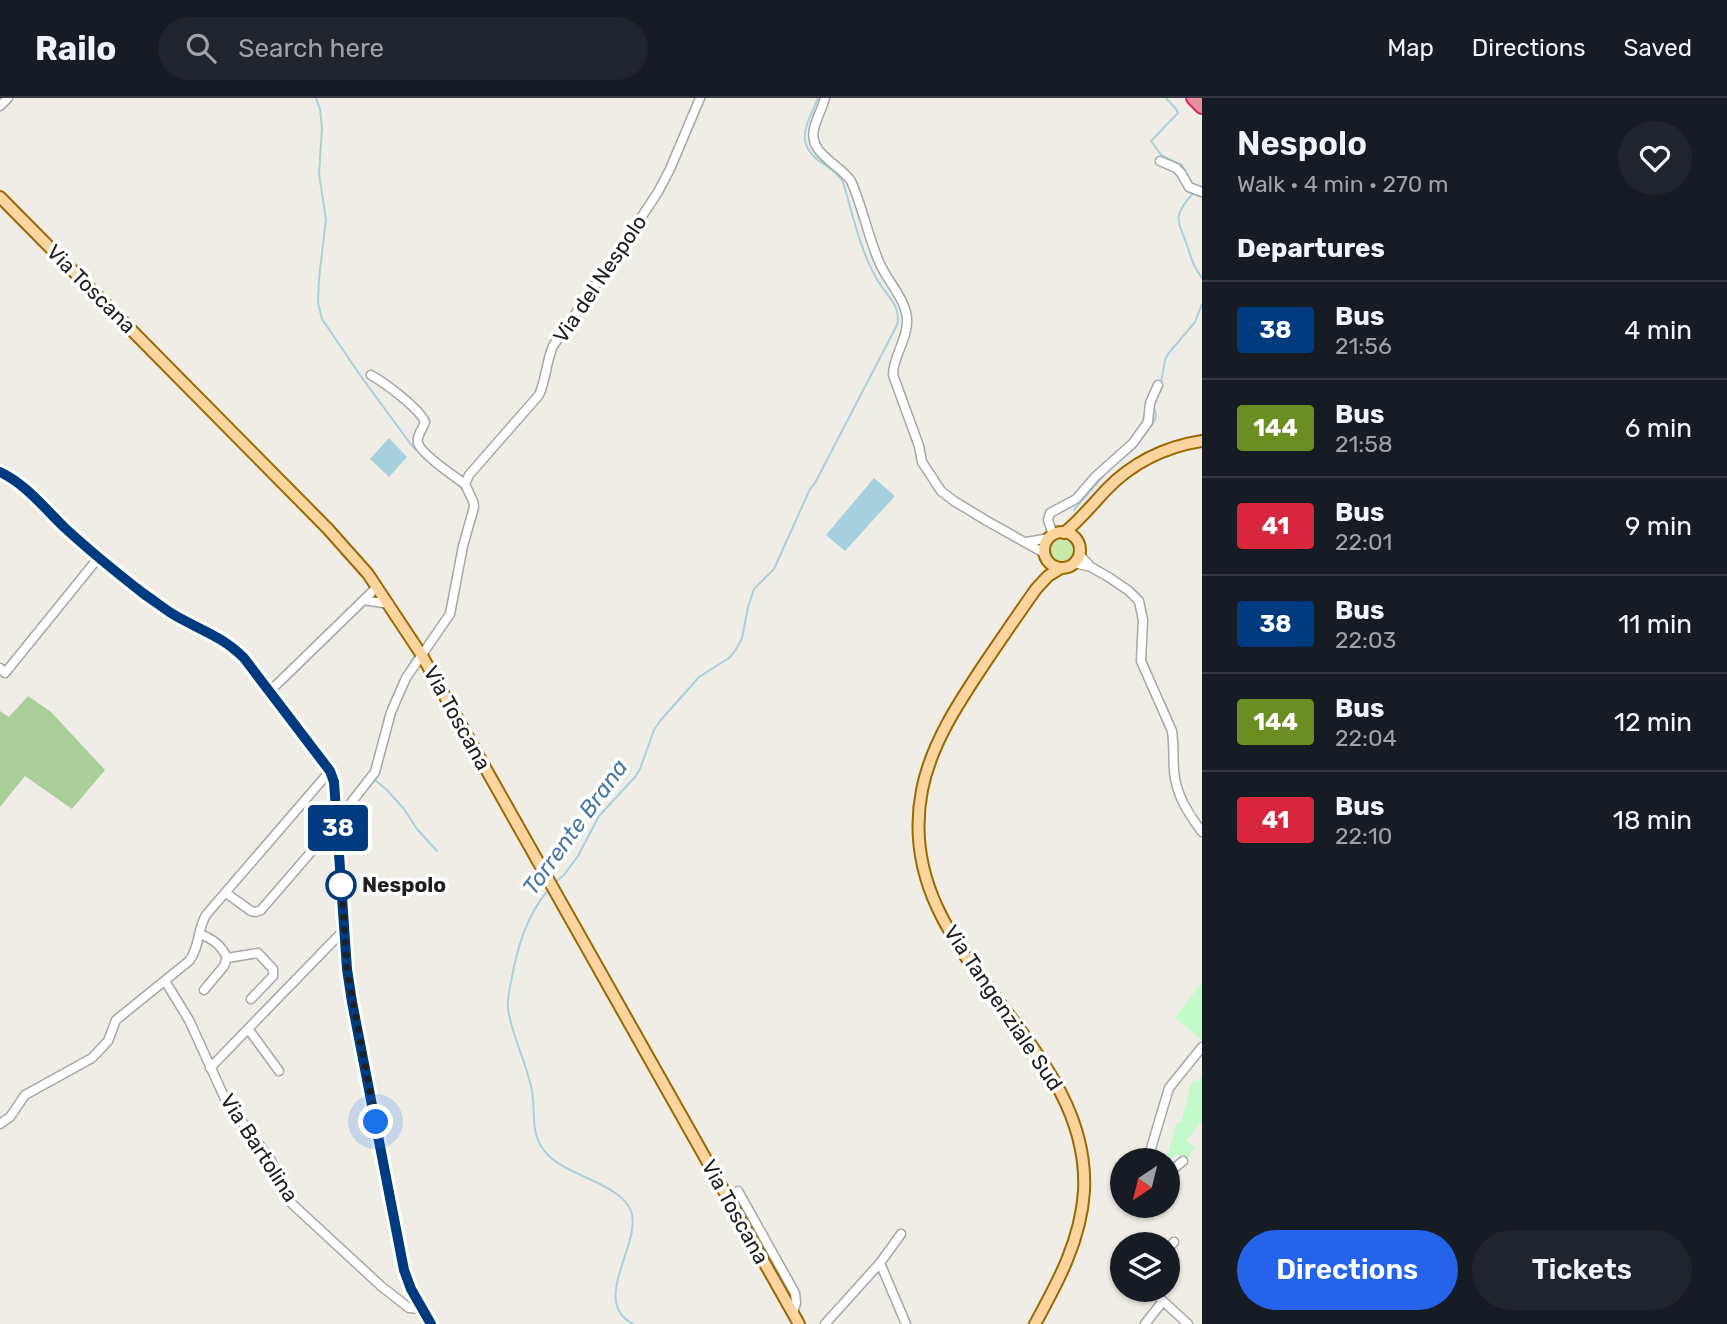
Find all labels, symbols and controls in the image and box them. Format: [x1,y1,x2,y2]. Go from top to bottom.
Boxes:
search box [158,17,648,80]
text: Railo [35,29,116,68]
icon: search [182,29,220,67]
text: Search here [238,33,384,64]
text: Map [1387,34,1434,62]
text: Directions [1472,34,1585,62]
text: Saved [1623,34,1692,62]
button: heart [1618,121,1692,195]
text: Nespolo [1237,124,1367,163]
text: Walk · 4 min · 270 m [1237,170,1448,198]
street label: Via del Nespolo [548,210,652,347]
text: Departures [1237,233,1385,264]
street label: Via Toscana [42,239,141,338]
text: Bus [1335,301,1384,332]
text: 4 min [1624,315,1692,346]
text: 38 [1259,316,1292,344]
text: 21:56 [1335,332,1392,360]
text: Bus [1335,399,1384,430]
text: 6 min [1625,413,1692,444]
text: 144 [1253,414,1298,442]
text: 21:58 [1335,430,1393,458]
text: Bus [1335,497,1384,528]
text: 9 min [1625,511,1692,542]
text: 41 [1262,512,1289,540]
text: 22:01 [1335,528,1392,556]
text: Bus [1335,595,1384,626]
text: 11 min [1618,609,1692,640]
text: 38 [1259,610,1292,638]
text: 22:03 [1335,626,1396,654]
street label: Via Toscana [419,661,496,774]
text: Bus [1335,693,1384,724]
text: 12 min [1614,707,1692,738]
text: 144 [1253,708,1298,736]
text: 22:04 [1335,724,1397,752]
water label: Torrente Brana [516,754,634,900]
text: Bus [1335,791,1384,822]
line badge: 38 [306,805,370,851]
text: 18 min [1613,805,1692,836]
text: 41 [1262,806,1289,834]
text: 38 [322,814,354,842]
text: 22:10 [1335,822,1392,850]
marker: Nespolo [326,870,356,900]
place label: Nespolo [362,872,446,897]
street label: Via Tangenziale Sud [939,920,1068,1095]
street label: Via Bartolina [215,1089,304,1206]
your location [358,1104,393,1139]
north arrow [1110,1148,1180,1218]
map controls [1110,1148,1180,1302]
street label: Via Toscana [697,1155,774,1268]
button: Directions [1237,1230,1458,1310]
button: Tickets [1472,1230,1692,1310]
button: layers [1110,1232,1180,1302]

